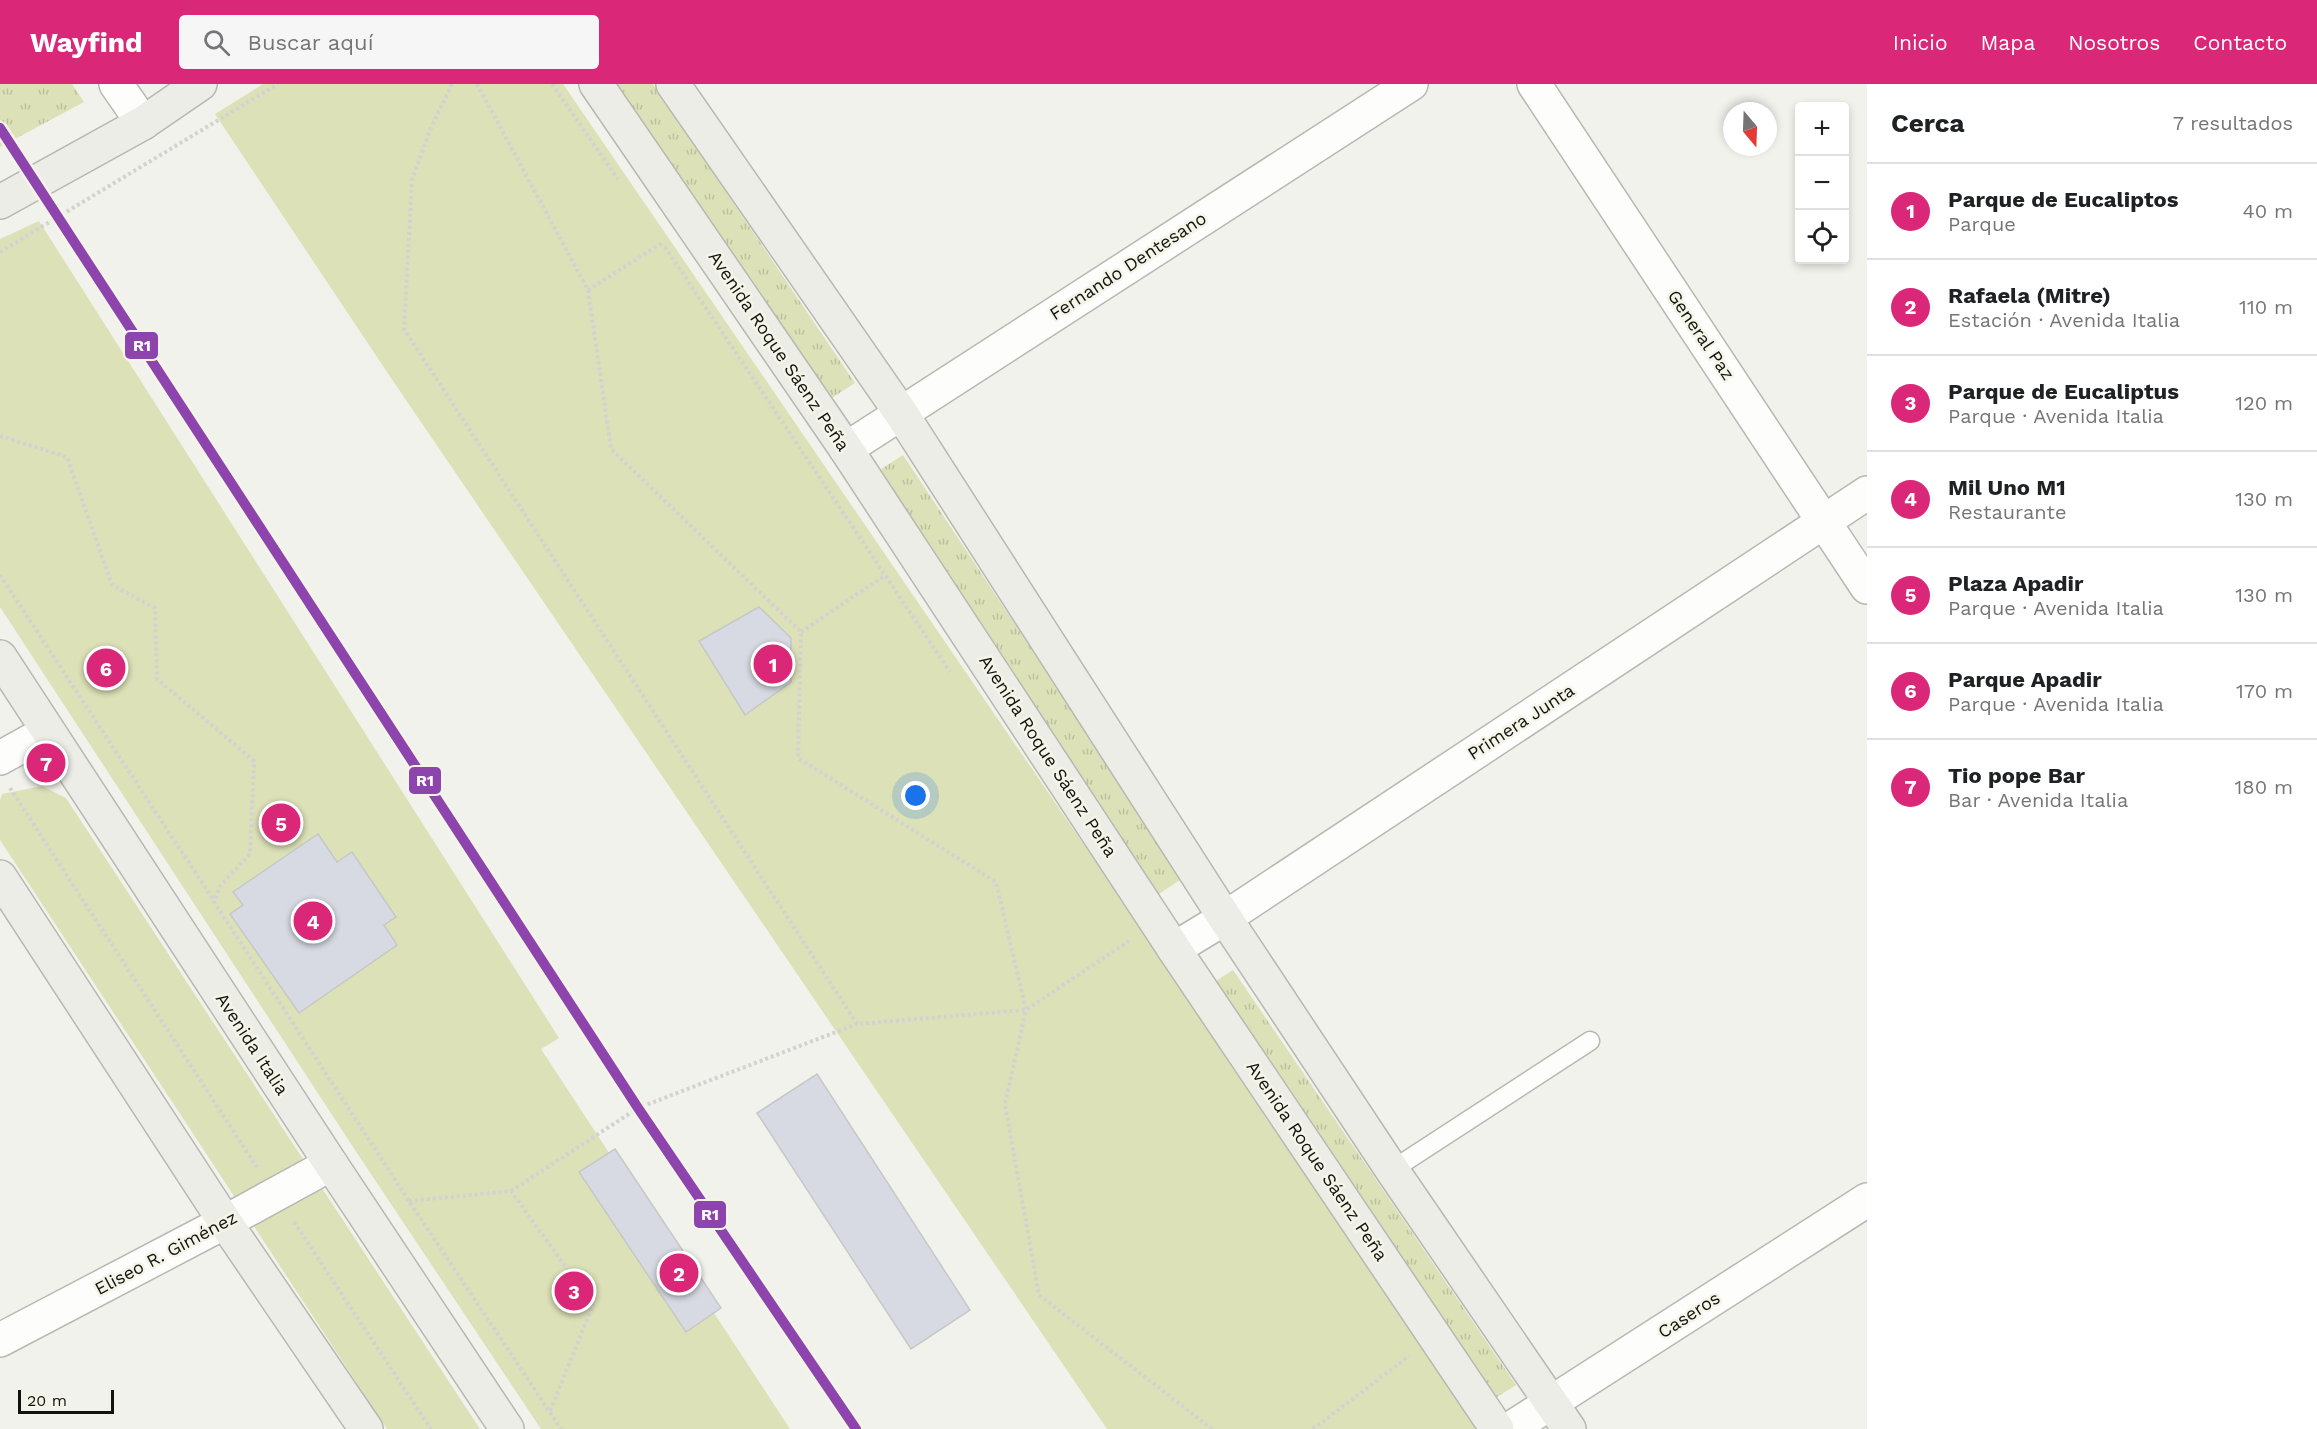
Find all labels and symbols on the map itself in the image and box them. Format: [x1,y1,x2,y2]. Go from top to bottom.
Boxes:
north arrow [1723,102,1777,156]
street label: Fernando Dentesano [1046,207,1210,324]
street label: Avenida Roque Sáenz Peña [704,247,854,455]
street label: General Paz [1664,286,1739,384]
line badge: R1 [124,331,159,360]
text: R1 [133,336,151,355]
pin: 1 [754,642,792,686]
pin: 6 [86,646,126,690]
street label: Avenida Roque Sáenz Peña [975,651,1122,861]
street label: Primera Junta [1463,679,1578,764]
pin: 7 [26,740,66,786]
line badge: R1 [408,766,442,795]
text: R1 [416,771,434,790]
your location [901,781,930,810]
pin: 5 [262,800,300,846]
pin: 4 [294,898,332,944]
street label: Avenida Italia [212,989,293,1099]
street label: Avenida Roque Sáenz Peña [1242,1057,1392,1265]
line badge: R1 [693,1200,727,1229]
text: R1 [701,1205,719,1224]
street label: Eliseo R. Giménez [91,1206,240,1299]
pin: 2 [660,1250,698,1296]
pin: 3 [554,1268,594,1314]
street label: Caseros [1654,1287,1724,1342]
scale bar [18,1387,114,1414]

